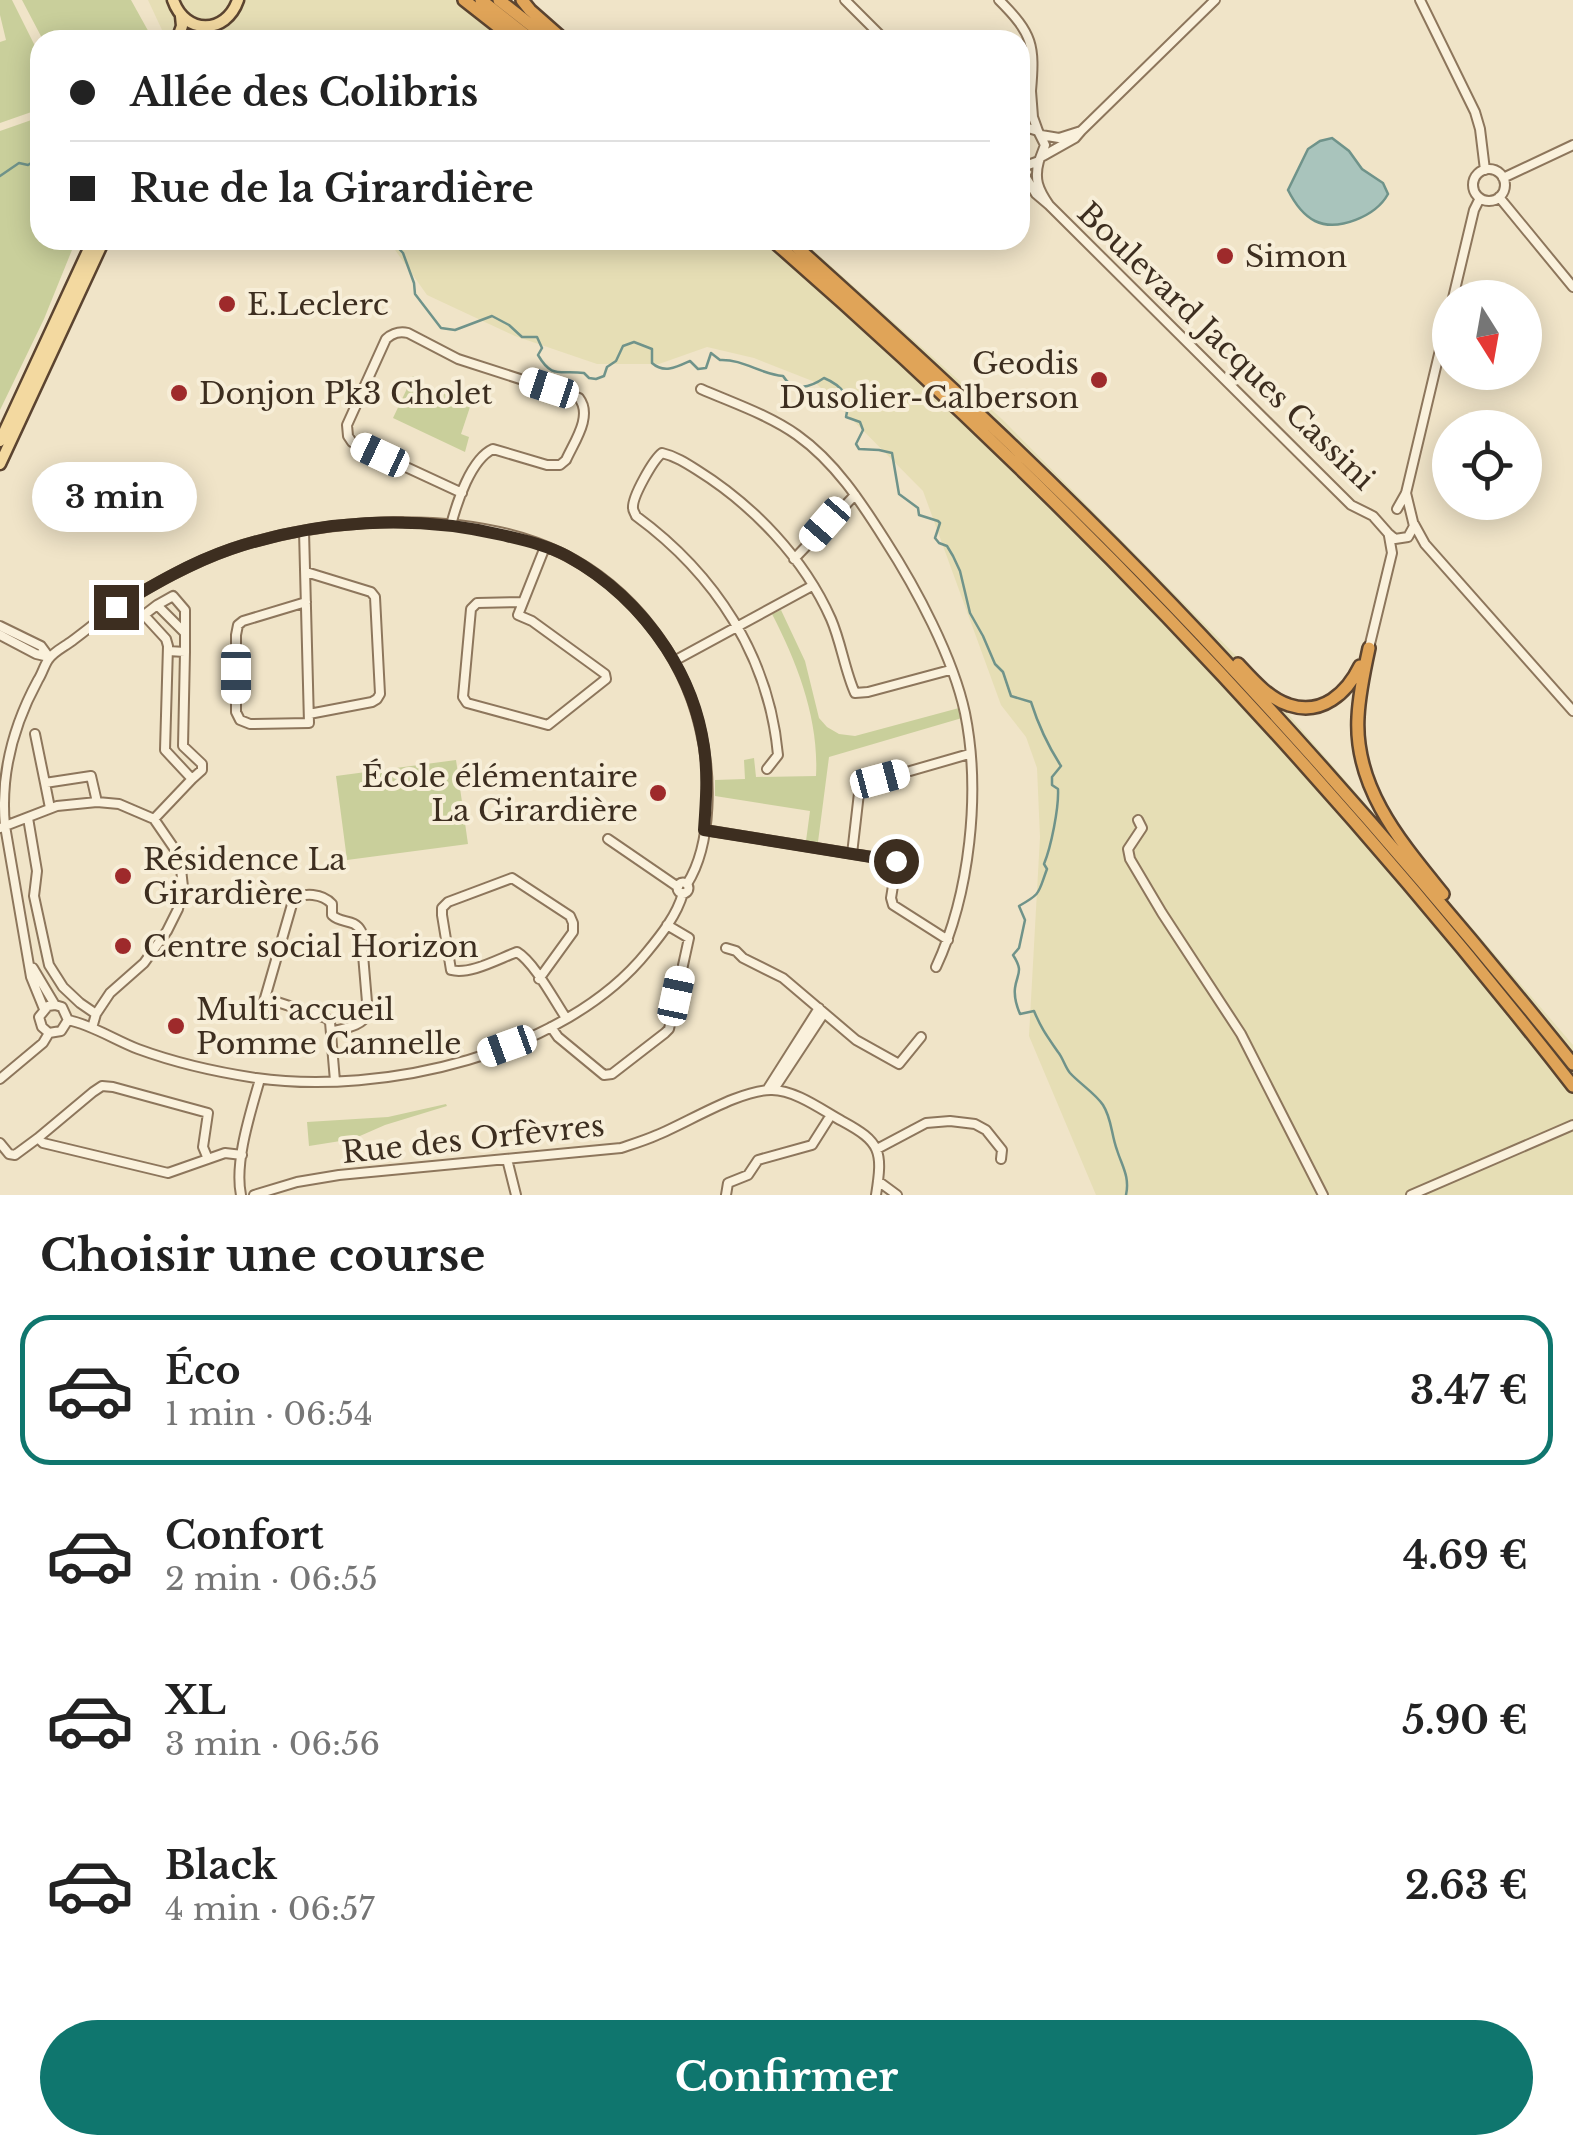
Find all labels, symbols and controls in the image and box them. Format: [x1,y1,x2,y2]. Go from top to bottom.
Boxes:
text: Allée des Colibris [130,69,478,116]
text: Rue de la Girardière [130,165,534,212]
street label: Boulevard Jacques Cassini [1070,194,1382,498]
place label: Simon [1245,238,1347,275]
marker: Simon [1214,245,1236,267]
north arrow [1432,280,1542,390]
map controls [1432,280,1542,520]
place label: E.Leclerc [247,286,389,323]
marker: E.Leclerc [216,293,238,315]
place label: Geodis Dusolier-Calberson [779,345,1079,416]
car [516,364,582,412]
marker: Geodis Dusolier-Calberson [1088,369,1110,391]
place label: Donjon Pk3 Cholet [199,375,493,412]
marker: Donjon Pk3 Cholet [168,382,190,404]
button: locate [1432,410,1542,520]
car [346,429,414,481]
callout: 3 min [34,462,198,532]
text: 3 min [65,477,164,517]
car [794,492,856,556]
route end [94,585,139,630]
car [221,644,251,704]
car [847,757,913,801]
place label: École élémentaire La Girardière [361,758,638,829]
marker: École élémentaire La Girardière [647,782,669,804]
route start [874,839,919,884]
place label: Résidence La Girardière [143,841,346,912]
marker: Résidence La Girardière [112,865,134,887]
place label: Centre social Horizon [143,928,479,965]
marker: Centre social Horizon [112,935,134,957]
car [655,964,697,1028]
place label: Multi accueil Pomme Cannelle [196,991,461,1062]
marker: Multi accueil Pomme Cannelle [165,1015,187,1037]
car [474,1022,540,1070]
street label: Rue des Orfèvres [340,1107,606,1171]
text: Choisir une course [40,1227,486,1283]
icon: car [45,1345,135,1435]
text: Éco [165,1347,241,1394]
text: 3.47 € [1410,1367,1528,1414]
text: 1 min · 06:54 [165,1394,373,1434]
icon: car [45,1510,135,1600]
text: Confort [165,1512,324,1559]
text: 4.69 € [1403,1532,1528,1579]
text: 2 min · 06:55 [165,1559,378,1599]
icon: car [45,1675,135,1765]
text: XL [165,1677,226,1724]
text: 5.90 € [1402,1697,1528,1744]
text: 3 min · 06:56 [165,1724,380,1764]
icon: car [45,1840,135,1930]
text: Black [165,1842,277,1889]
text: 2.63 € [1405,1862,1528,1909]
text: 4 min · 06:57 [165,1889,374,1929]
button: Confirmer [40,2020,1533,2135]

